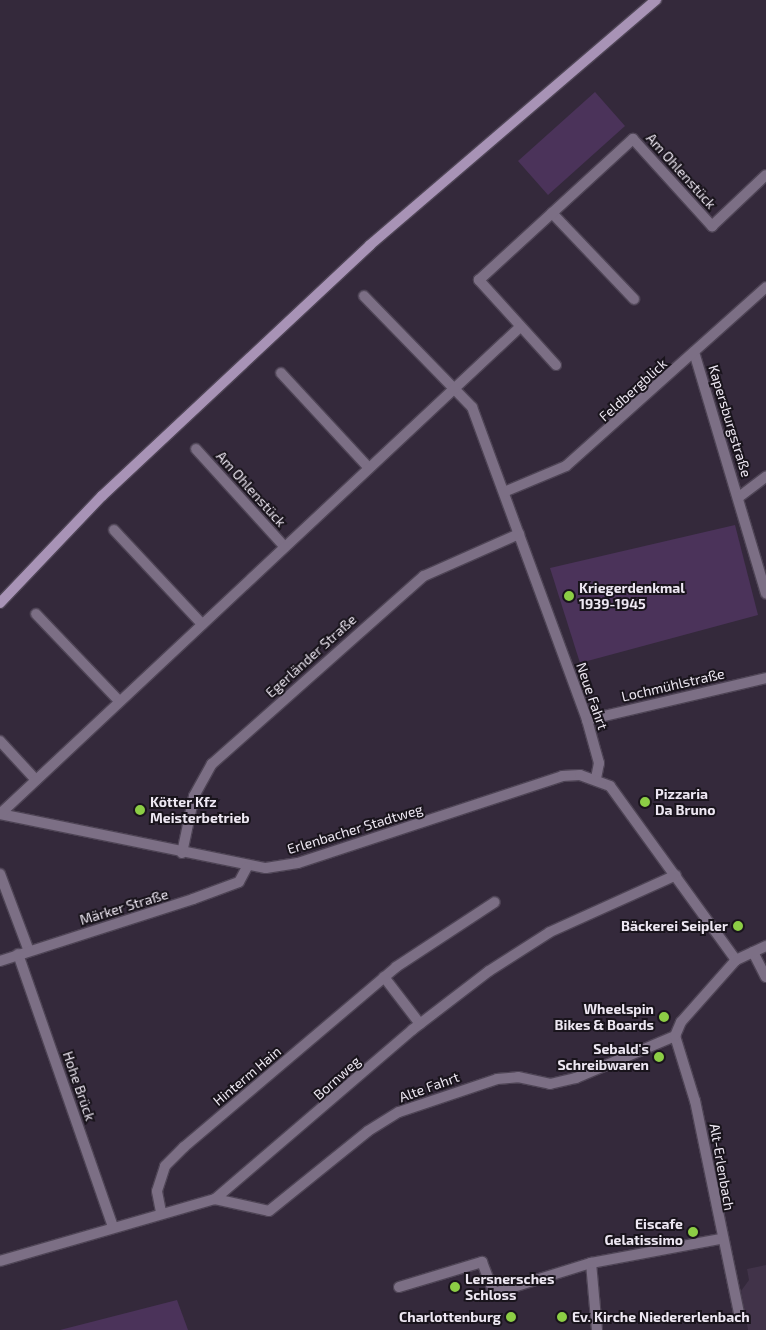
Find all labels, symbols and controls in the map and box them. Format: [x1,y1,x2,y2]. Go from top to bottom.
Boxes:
street label: Am Ohlenstück [643,130,719,212]
street label: Feldbergblick [596,355,670,425]
street label: Kapersburgstraße [705,363,755,479]
street label: Am Ohlenstück [213,448,289,530]
place label: Kriegerdenkmal 1939-1945 [579,580,685,612]
marker: Kriegerdenkmal 1939-1945 [563,590,575,602]
street label: Egerländer Straße [262,611,360,701]
street label: Neue Fahrt [573,660,611,732]
street label: Lochmühlstraße [620,665,726,705]
place label: Pizzaria Da Bruno [655,786,715,819]
place label: Kötter Kfz Meisterbetrieb [150,794,250,826]
marker: Pizzaria Da Bruno [639,796,651,808]
street label: Erlenbacher Stadtweg [285,800,425,858]
marker: Kötter Kfz Meisterbetrieb [134,804,146,816]
street label: Märker Straße [77,886,171,928]
place label: Bäckerei Seipler [621,918,728,934]
marker: Bäckerei Seipler [732,920,744,932]
place label: Wheelspin Bikes & Boards [555,1001,654,1034]
marker: Wheelspin Bikes & Boards [658,1011,670,1023]
place label: Sebald's Schreibwaren [557,1041,649,1074]
street label: Hinterm Hain [210,1043,284,1109]
street label: Hohe Brück [59,1049,99,1123]
marker: Sebald's Schreibwaren [653,1051,665,1063]
street label: Bornweg [310,1053,364,1103]
street label: Alte Fahrt [397,1068,461,1106]
street label: Alt-Erlenbach [706,1122,738,1212]
place label: Eiscafe Gelatissimo [605,1216,683,1248]
marker: Eiscafe Gelatissimo [687,1226,699,1238]
place label: Lersnersches Schloss [465,1271,554,1304]
marker: Lersnersches Schloss [449,1281,461,1293]
place label: Charlottenburg [399,1309,501,1325]
place label: Ev. Kirche Niedererlenbach [572,1309,750,1325]
marker: Charlottenburg [505,1311,517,1323]
marker: Ev. Kirche Niedererlenbach [556,1311,568,1323]

